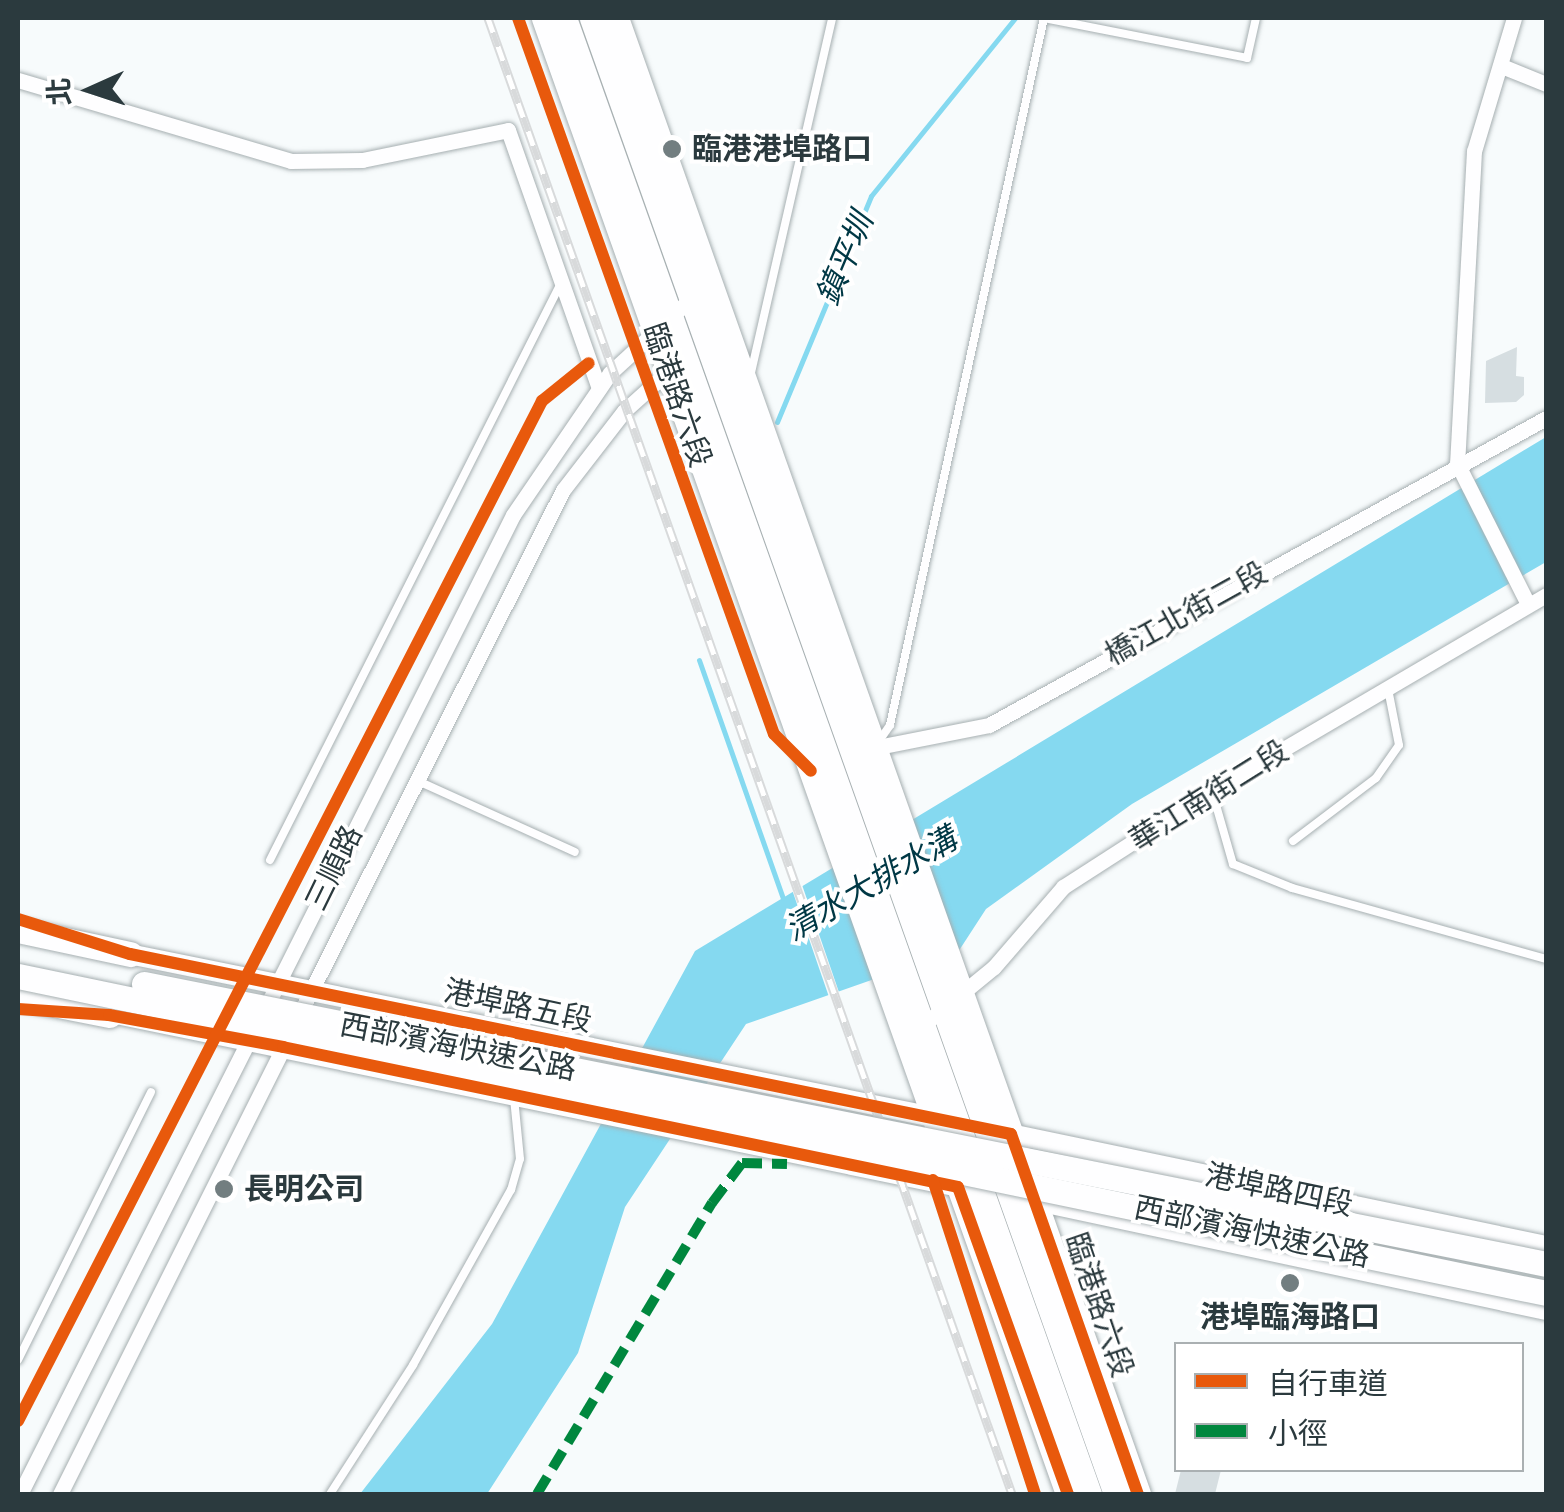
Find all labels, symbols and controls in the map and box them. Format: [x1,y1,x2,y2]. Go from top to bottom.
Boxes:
north arrow [40,40,140,140]
text: 北 [40,77,79,107]
place label: 臨港港埠路口 [692,131,872,167]
marker: 臨港港埠路口 [661,138,683,160]
water label: 鎮平圳 [809,207,881,311]
street label: 臨港路六段 [636,318,718,472]
street label: 橋江北街二段 [1099,555,1273,673]
street label: 華江南街二段 [1123,733,1295,859]
water label: 清水大排水溝 [778,819,964,949]
street label: 三順路 [298,820,370,916]
street label: 港埠路五段 [441,973,595,1039]
street label: 西部濱海快速公路 [337,1006,579,1088]
street label: 港埠路四段 [1202,1157,1356,1223]
place label: 長明公司 [244,1171,364,1207]
marker: 長明公司 [213,1178,235,1200]
street label: 西部濱海快速公路 [1131,1189,1373,1275]
street label: 臨港路六段 [1058,1228,1140,1382]
marker: 港埠臨海路口 [1279,1272,1301,1294]
place label: 港埠臨海路口 [1200,1299,1380,1335]
legend [1174,1342,1524,1472]
text: 自行車道 [1268,1364,1388,1403]
text: 小徑 [1268,1414,1328,1453]

